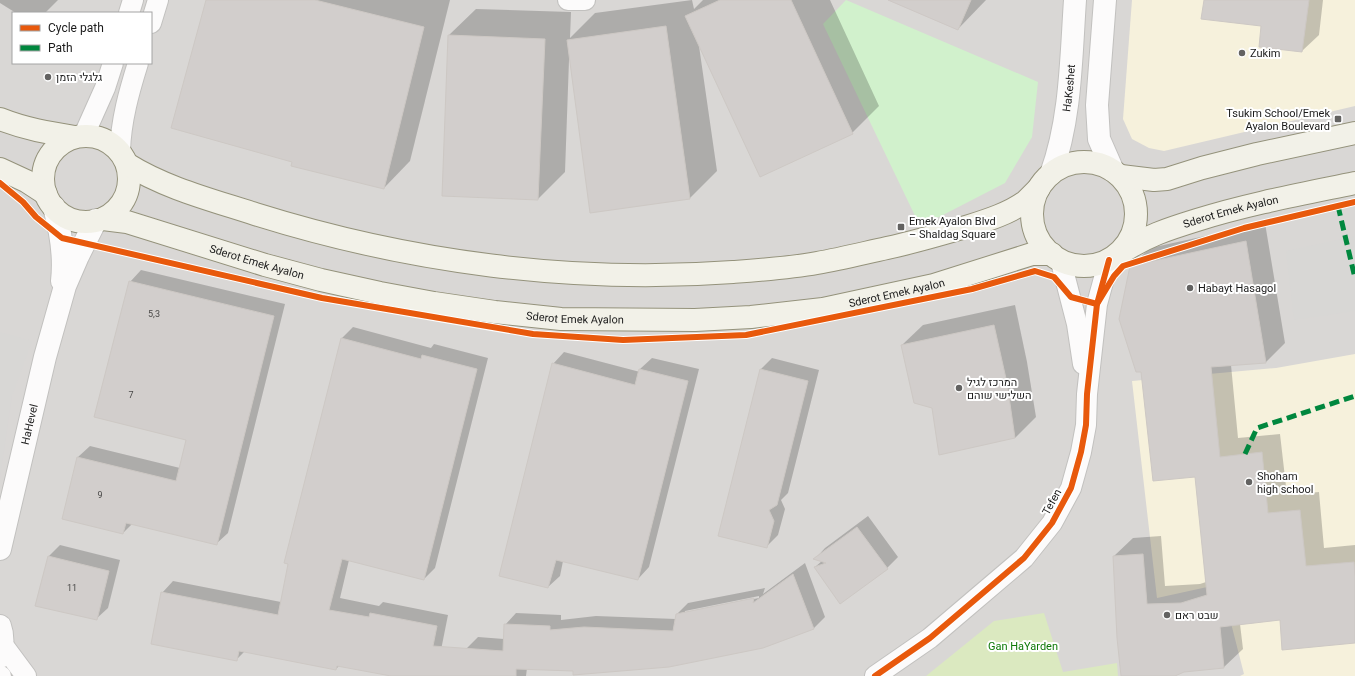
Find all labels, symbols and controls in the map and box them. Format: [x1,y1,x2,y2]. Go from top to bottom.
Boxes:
legend [12,12,152,64]
text: Cycle path [48,21,104,35]
text: Path [48,41,73,55]
place label: Zukim [1250,47,1280,60]
marker: Zukim [1237,48,1247,58]
street label: HaKeshet [1060,63,1078,113]
place label: גלגלי הזמן [56,71,102,84]
marker: גלגלי הזמן [43,72,53,82]
place label: Tsukim School/Emek Ayalon Boulevard [1226,107,1330,133]
marker: Tsukim School/Emek Ayalon Boulevard [1333,114,1343,124]
street label: Sderot Emek Ayalon [1181,193,1280,231]
place label: Emek Ayalon Blvd – Shaldag Square [909,215,996,241]
marker: Emek Ayalon Blvd – Shaldag Square [896,222,906,232]
street label: Sderot Emek Ayalon [208,242,306,282]
street label: Sderot Emek Ayalon [847,276,946,310]
place label: Habayt Hasagol [1198,282,1276,295]
marker: Habayt Hasagol [1185,283,1195,293]
house number: 5,3 [148,309,160,319]
street label: Sderot Emek Ayalon [525,309,624,326]
place label: המרכז לגיל השלישי שוהם [967,376,1031,402]
marker: המרכז לגיל השלישי שוהם [954,383,964,393]
house number: 7 [128,390,134,400]
street label: HaHevel [18,403,40,446]
place label: Shoham high school [1257,470,1313,496]
marker: Shoham high school [1244,477,1254,487]
street label: Tefen [1040,487,1064,517]
house number: 9 [97,490,103,500]
house number: 11 [67,583,77,593]
place label: שבט ראם [1175,609,1218,622]
marker: שבט ראם [1162,610,1172,620]
park label: Gan HaYarden [988,640,1058,653]

